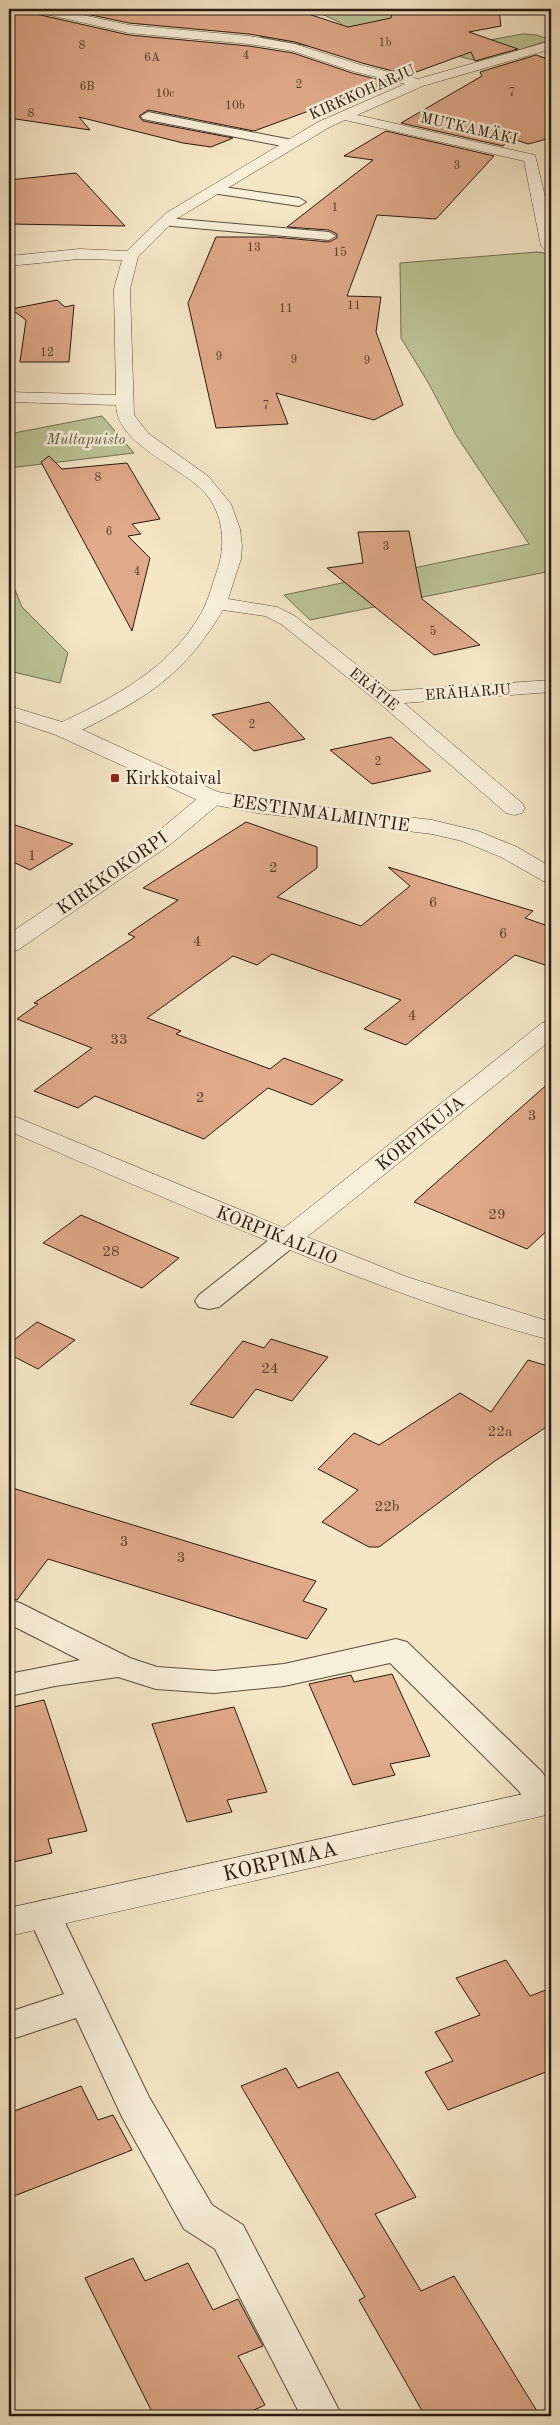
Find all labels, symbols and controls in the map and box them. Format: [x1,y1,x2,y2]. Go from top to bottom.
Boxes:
house number: 1b [378,37,392,49]
house number: 8 [79,40,86,52]
house number: 4 [243,50,250,62]
house number: 6A [144,52,160,64]
street label: KIRKKOHARJU [307,63,418,123]
house number: 2 [296,79,302,91]
house number: 6B [79,81,95,93]
house number: 7 [509,87,515,99]
house number: 10c [155,88,175,100]
house number: 10b [225,100,245,112]
house number: 8 [28,108,35,120]
street label: MUTKAMÄKI [419,108,519,148]
house number: 3 [454,160,460,172]
house number: 1 [332,202,338,214]
house number: 13 [247,242,261,254]
house number: 15 [333,246,347,259]
house number: 11 [347,300,361,312]
house number: 11 [279,303,293,315]
house number: 12 [40,347,54,359]
house number: 9 [216,351,222,363]
house number: 9 [291,354,297,366]
house number: 9 [364,355,370,367]
house number: 7 [263,400,269,412]
park label: Multapuisto [46,433,126,448]
house number: 8 [95,472,102,484]
house number: 6 [106,526,113,538]
house number: 3 [383,541,389,553]
house number: 4 [134,566,141,578]
house number: 5 [430,625,437,638]
street label: ERÄTIE [346,664,402,714]
street label: ERÄHARJU [424,680,512,704]
house number: 2 [249,719,255,731]
house number: 2 [375,756,381,768]
place label: Kirkkotaival [125,770,221,788]
marker: Kirkkotaival [109,772,121,784]
street label: EESTINMALMINTIE [231,793,411,835]
street label: KIRKKOKORPI [54,829,171,919]
house number: 1 [28,849,36,864]
house number: 2 [269,861,277,876]
house number: 6 [429,896,437,911]
house number: 6 [499,927,507,942]
house number: 4 [193,935,201,950]
house number: 4 [408,1009,416,1024]
house number: 33 [110,1033,128,1048]
house number: 2 [196,1091,204,1106]
street label: KORPIKUJA [373,1093,468,1175]
house number: 3 [528,1109,536,1124]
street label: KORPIKALLIO [214,1203,340,1268]
house number: 29 [488,1208,506,1223]
house number: 28 [102,1245,120,1260]
house number: 24 [261,1362,279,1377]
house number: 22a [488,1425,513,1440]
house number: 22b [374,1500,400,1515]
house number: 3 [120,1535,128,1550]
house number: 3 [177,1551,185,1566]
street label: KORPIMAA [221,1839,340,1886]

